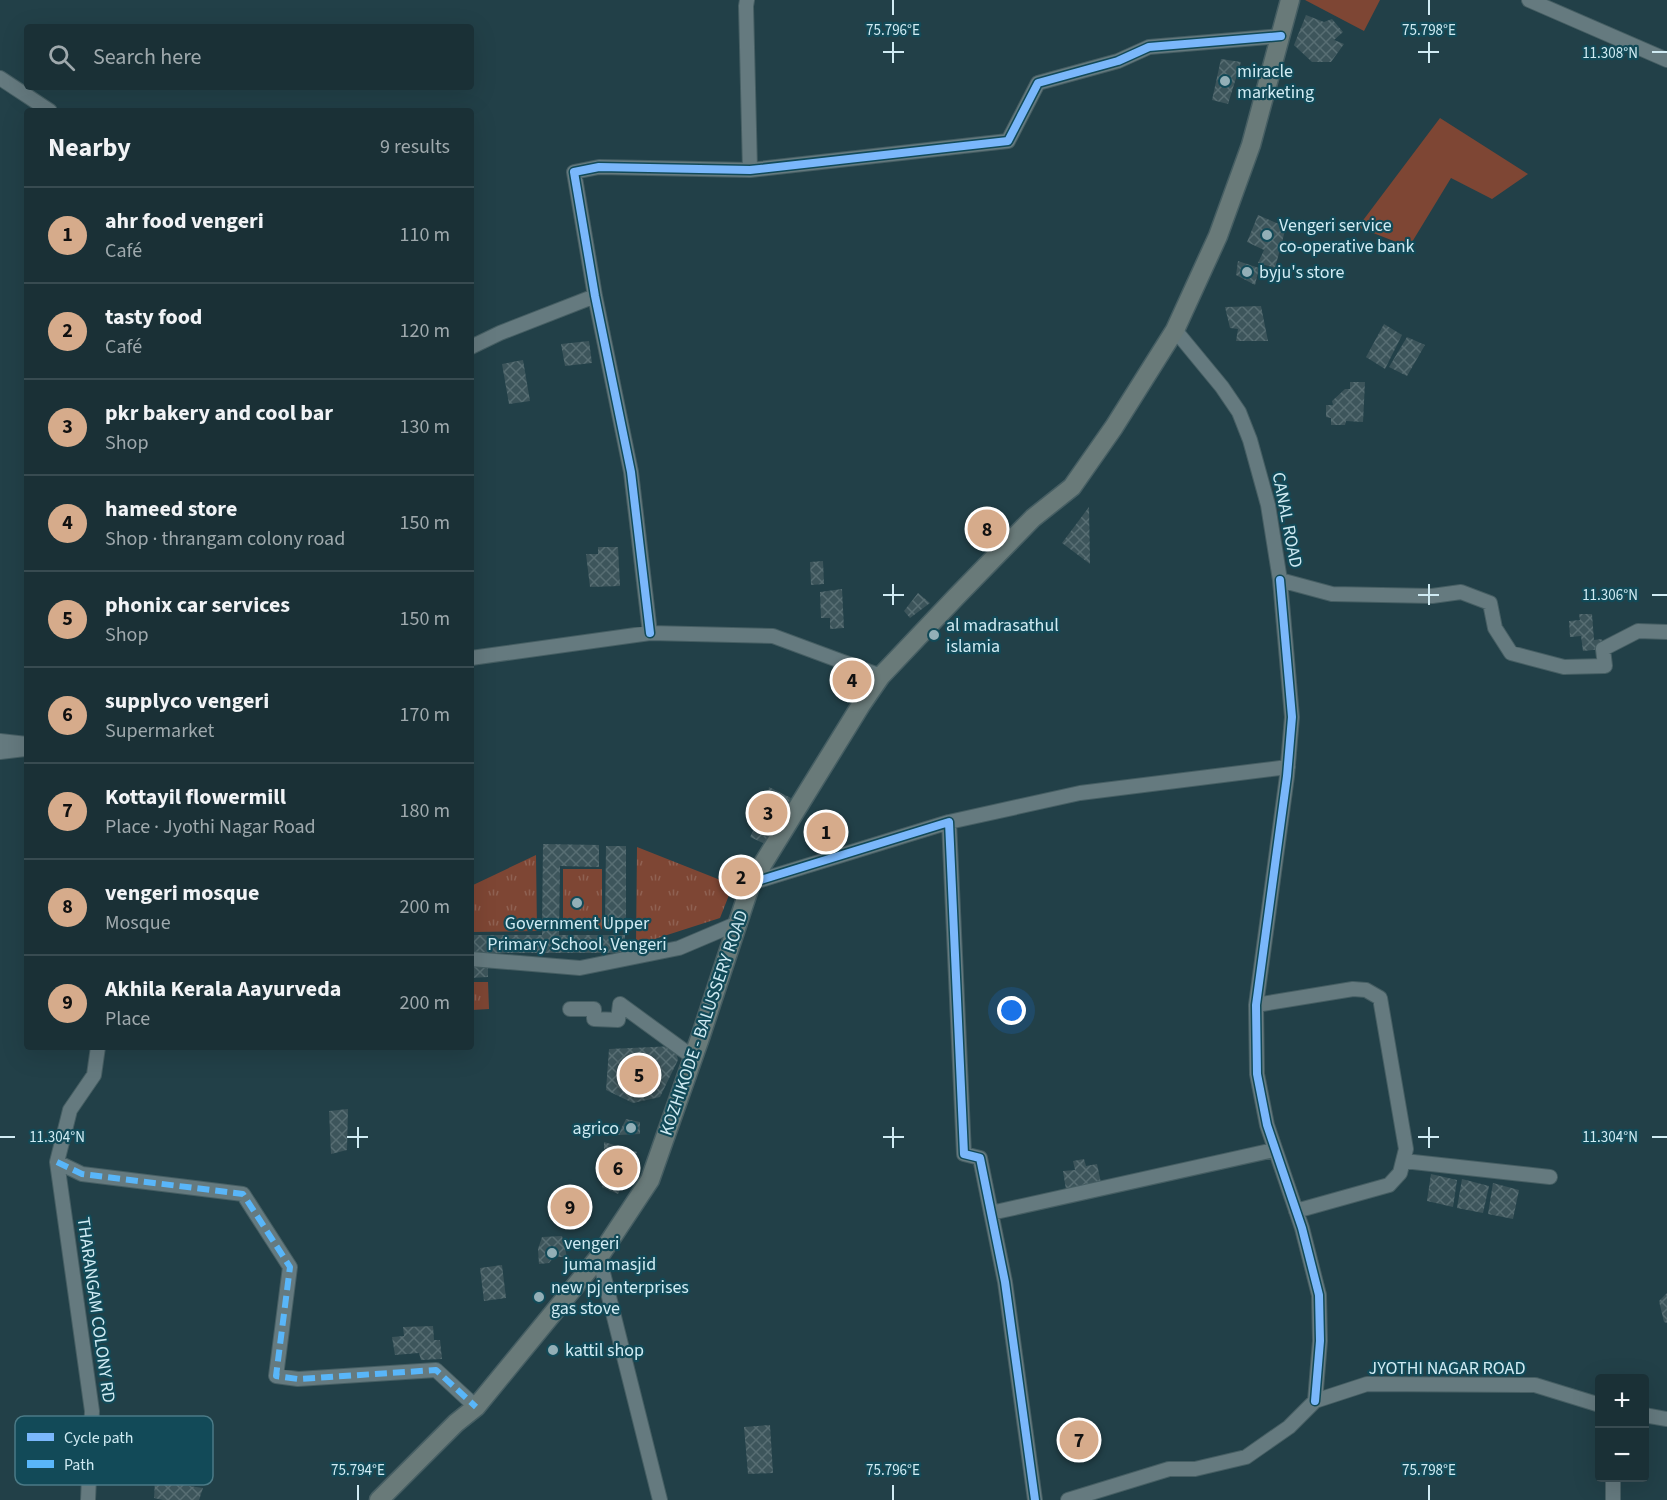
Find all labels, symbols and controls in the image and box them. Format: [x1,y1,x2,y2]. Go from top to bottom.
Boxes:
text: 75.796°E [866,20,920,41]
text: 75.798°E [1402,20,1456,41]
search box [24,24,474,90]
icon: search [45,41,78,74]
text: Search here [93,41,201,73]
text: 11.308°N [1582,43,1638,64]
place label: miracle marketing [1237,59,1314,105]
marker: miracle marketing [1218,74,1232,88]
text: Nearby [48,129,131,166]
text: 9 results [380,133,450,161]
text: ahr food vengeri [105,205,264,237]
place label: Vengeri service co-operative bank [1279,213,1415,259]
text: 1 [62,221,73,249]
text: 110 m [400,221,450,249]
marker: Vengeri service co-operative bank [1260,228,1274,242]
text: Café [105,237,142,265]
place label: byju's store [1259,260,1344,285]
marker: byju's store [1240,265,1254,279]
text: tasty food [105,301,202,333]
text: 2 [62,317,73,345]
text: 120 m [400,317,450,345]
text: Café [105,333,142,361]
text: pkr bakery and cool bar [105,397,333,429]
text: 3 [62,413,73,441]
text: 130 m [400,413,450,441]
text: Shop [105,429,149,457]
street label: CANAL ROAD [1266,470,1308,570]
text: hameed store [105,493,237,525]
pin: 8 [968,506,1006,552]
text: 4 [62,509,73,537]
text: 150 m [400,509,450,537]
text: Shop · thrangam colony road [105,525,345,553]
text: 11.306°N [1582,585,1638,606]
text: phonix car services [105,589,290,621]
text: 5 [62,605,73,633]
text: 150 m [400,605,450,633]
place label: al madrasathul islamia [946,613,1059,659]
text: Shop [105,621,149,649]
marker: al madrasathul islamia [927,628,941,642]
pin: 4 [832,658,872,702]
text: supplyco vengeri [105,685,269,717]
text: 6 [62,701,73,729]
text: 170 m [400,701,450,729]
text: Supermarket [105,717,214,745]
text: Kottayil flowermill [105,781,286,813]
pin: 3 [748,790,788,836]
text: 7 [62,797,73,825]
text: 180 m [400,797,450,825]
pin: 1 [806,810,846,854]
text: Place · Jyothi Nagar Road [105,813,316,841]
pin: 2 [722,854,760,900]
text: vengeri mosque [105,877,259,909]
text: 8 [62,893,73,921]
text: 200 m [400,893,450,921]
marker: Government Upper Primary School, Vengeri [570,896,584,910]
street label: KOZHIKODE - BALUSSERY ROAD [654,907,754,1139]
text: Mosque [105,909,171,937]
place label: Government Upper Primary School, Vengeri [487,911,667,957]
text: Akhila Kerala Aayurveda [105,973,341,1005]
text: 9 [62,989,73,1017]
text: 200 m [400,989,450,1017]
your location [997,996,1026,1025]
text: Place [105,1005,150,1033]
pin: 5 [620,1052,658,1098]
place label: agrico [573,1116,619,1141]
marker: agrico [624,1121,638,1135]
text: 11.304°N [29,1127,85,1148]
text: 11.304°N [1582,1127,1638,1148]
pin: 6 [598,1146,638,1190]
pin: 9 [550,1184,590,1230]
street label: THARANGAM COLONY RD [71,1216,121,1404]
place label: vengeri juma masjid [563,1231,656,1277]
marker: vengeri juma masjid [545,1246,559,1260]
place label: new pj enterprises gas stove [551,1275,689,1321]
marker: new pj enterprises gas stove [532,1290,546,1304]
place label: kattil shop [565,1338,644,1363]
marker: kattil shop [546,1343,560,1357]
street label: JYOTHI NAGAR ROAD [1369,1356,1525,1381]
map controls [1595,1374,1649,1482]
button: + [1595,1374,1649,1428]
legend [15,1416,213,1485]
pin: 7 [1060,1418,1098,1462]
text: Cycle path [64,1427,133,1449]
button: − [1595,1428,1649,1482]
text: Path [64,1454,94,1476]
text: 75.794°E [331,1460,385,1481]
text: 75.796°E [866,1460,920,1481]
text: 75.798°E [1402,1460,1456,1481]

